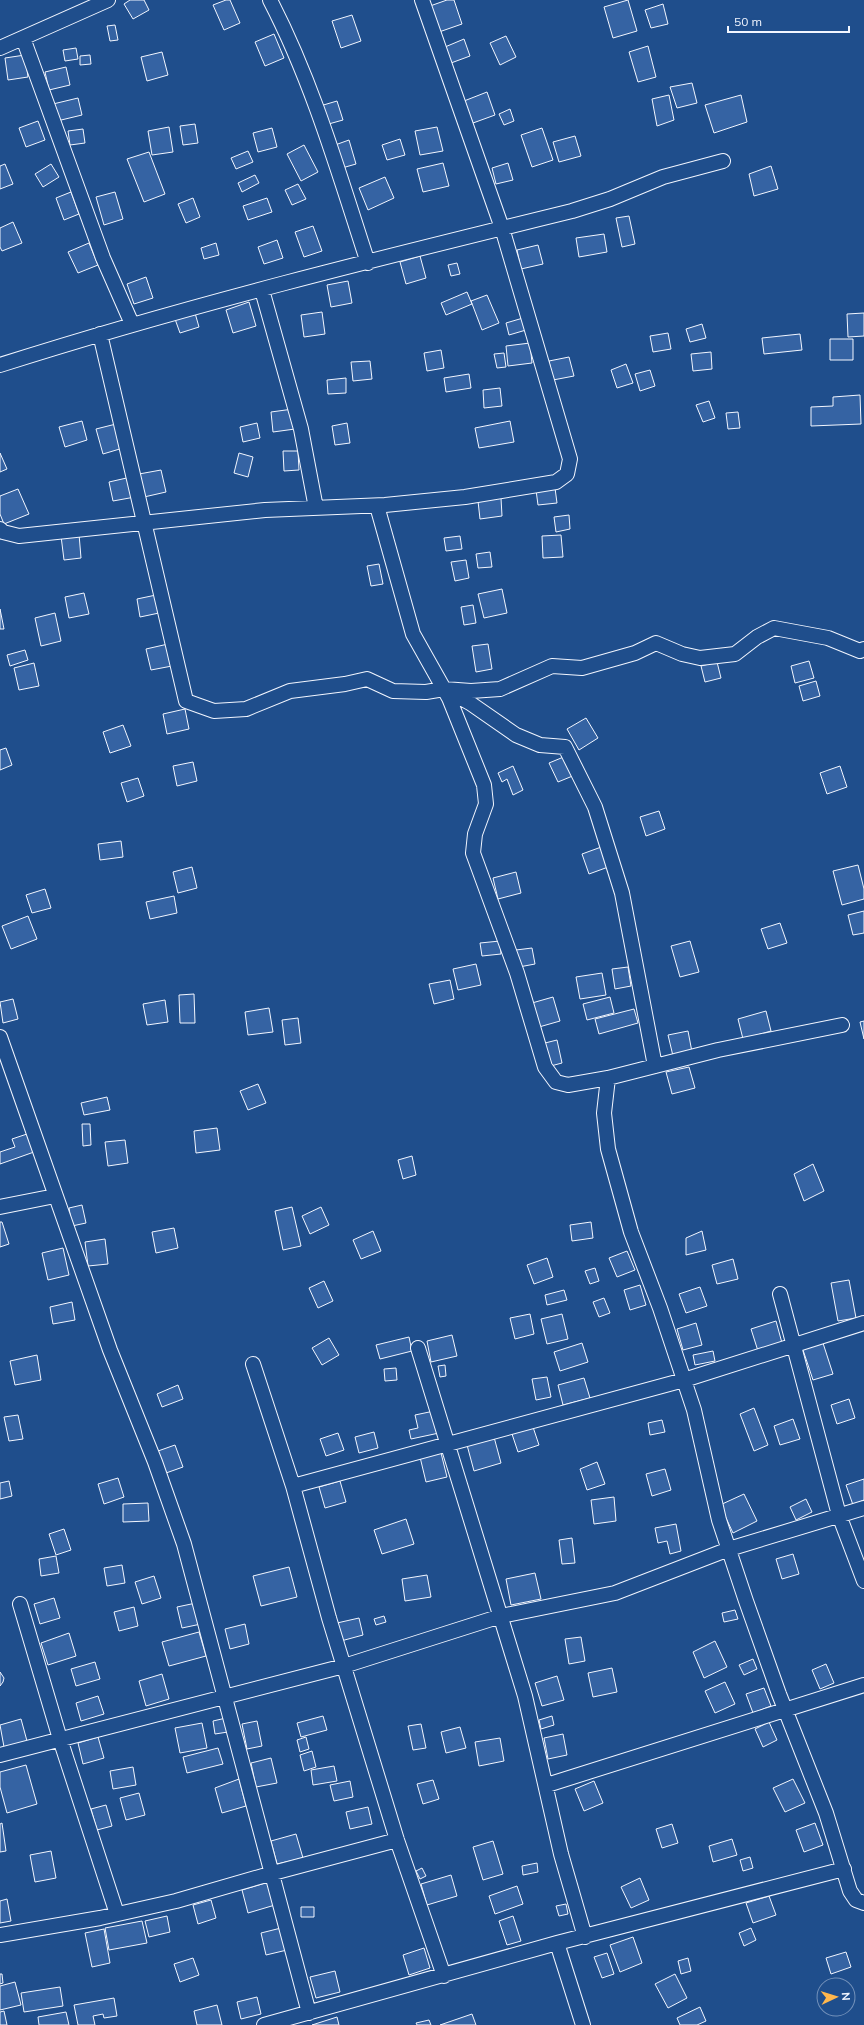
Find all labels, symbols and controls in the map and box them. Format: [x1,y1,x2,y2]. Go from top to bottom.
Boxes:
scale bar [728,8,849,34]
text: 50 m [734,14,762,29]
north arrow [816,1977,856,2017]
text: N [839,1992,853,2001]

